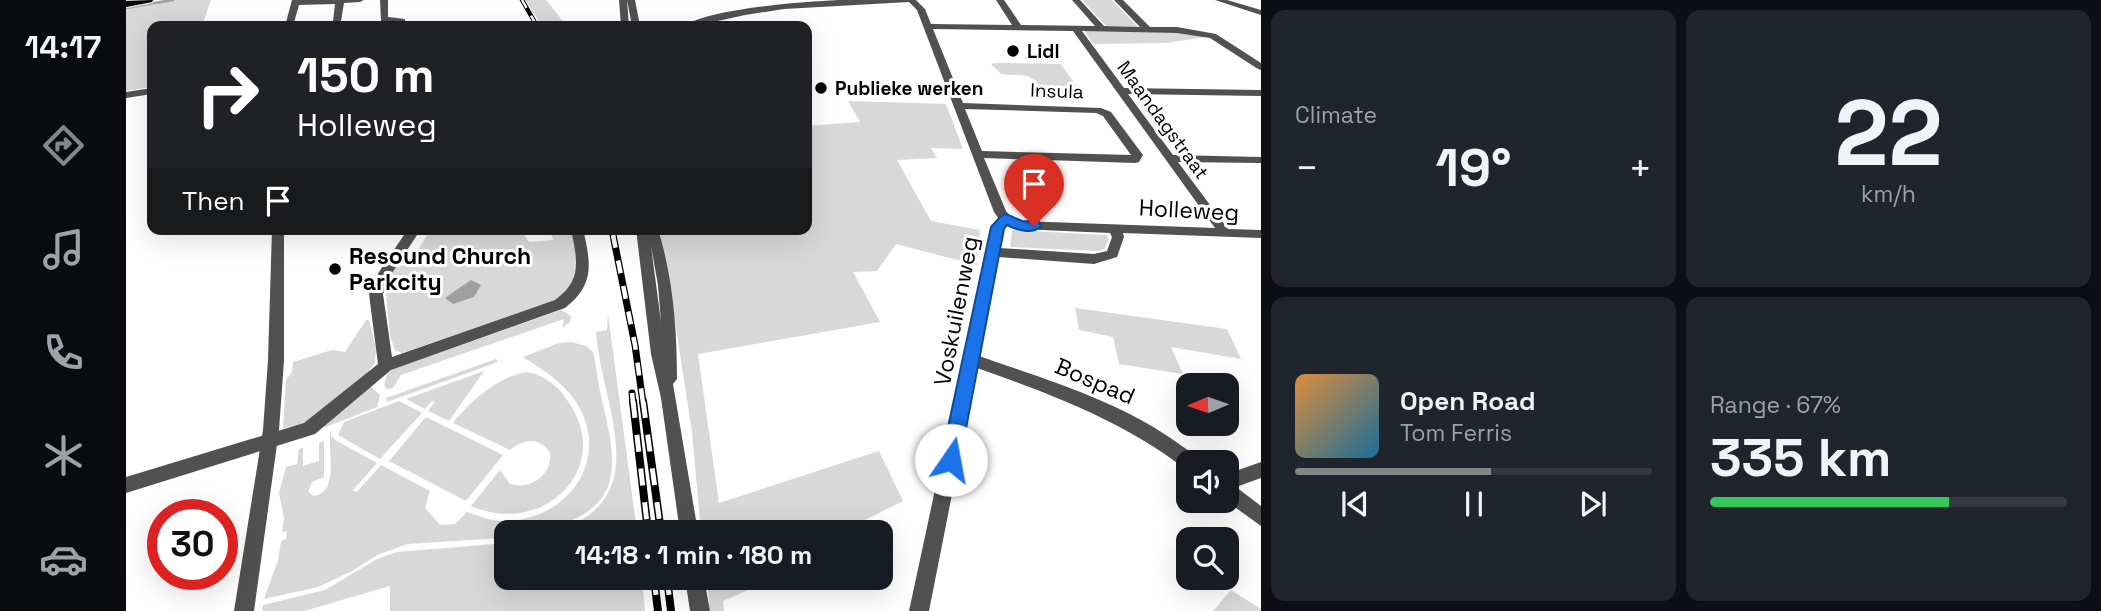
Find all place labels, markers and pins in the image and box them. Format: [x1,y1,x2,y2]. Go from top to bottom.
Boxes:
place label: Lidl [1027,39,1060,64]
marker: Lidl [1005,43,1021,59]
place label: Publieke werken [835,76,983,101]
marker: Publieke werken [813,80,829,96]
pin [1004,154,1064,226]
place label: Resound Church Parkcity [349,241,531,297]
marker: Resound Church Parkcity [327,261,343,277]

